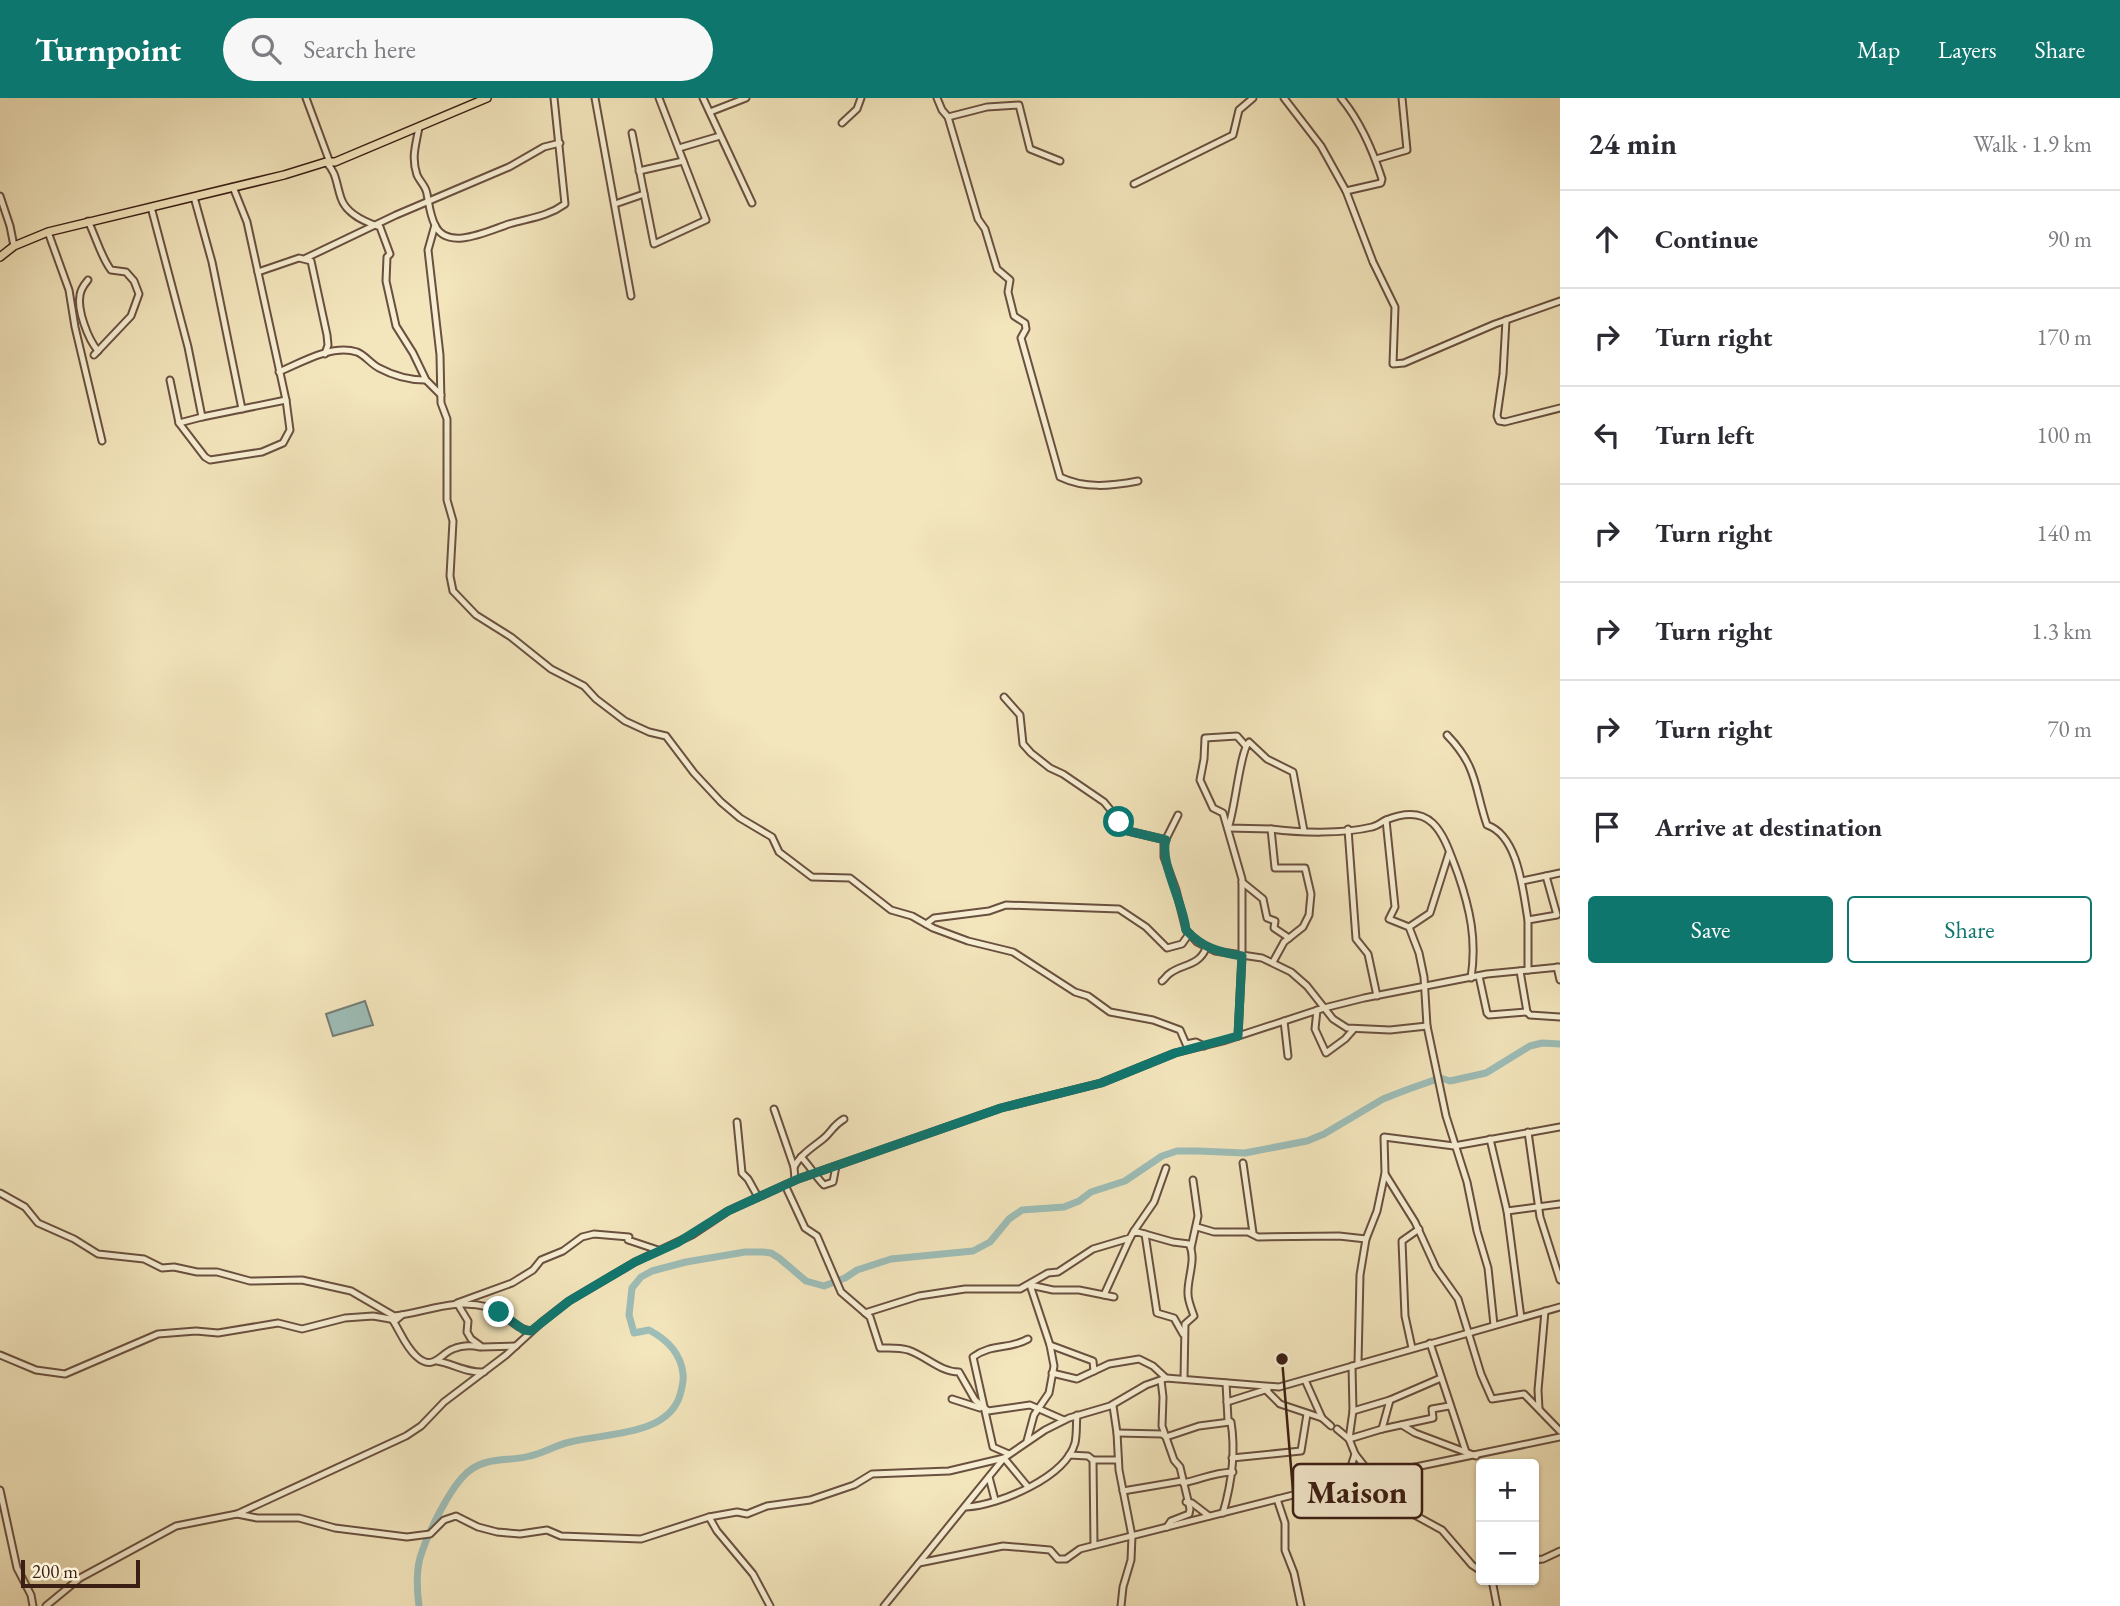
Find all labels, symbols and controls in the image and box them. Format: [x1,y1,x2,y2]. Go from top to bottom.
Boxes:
search box [223,18,713,81]
text: Turnpoint [35,28,181,71]
icon: search [247,30,285,68]
text: Search here [303,32,416,66]
text: Map [1857,34,1900,65]
text: Layers [1938,34,1997,65]
text: Share [2035,34,2085,65]
text: 24 min [1588,124,1677,163]
text: Walk · 1.9 km [1973,129,2092,159]
icon: ahead [1588,220,1626,258]
text: Continue [1655,222,1758,256]
text: 90 m [2047,224,2092,254]
icon: right [1588,318,1626,356]
text: Turn right [1655,320,1773,354]
text: 170 m [2036,322,2092,352]
icon: left [1588,416,1626,454]
text: Turn left [1655,418,1754,452]
text: 100 m [2036,420,2092,450]
icon: right [1588,514,1626,552]
text: Turn right [1655,516,1773,550]
text: 140 m [2036,518,2092,548]
icon: right [1588,612,1626,650]
text: Turn right [1655,614,1773,648]
text: 1.3 km [2031,616,2092,646]
icon: right [1588,710,1626,748]
text: Turn right [1655,712,1773,746]
text: 70 m [2047,714,2092,744]
route start [1103,806,1134,837]
icon: arrive [1588,808,1626,846]
text: Arrive at destination [1655,810,1882,844]
button: Save [1588,896,1833,963]
button: Share [1847,896,2092,963]
route end [483,1296,514,1327]
map controls [1476,1459,1539,1585]
button: + [1476,1459,1539,1522]
callout: Maison [1293,1464,1422,1518]
text: Maison [1307,1470,1408,1513]
button: − [1476,1522,1539,1585]
scale bar [21,1557,140,1589]
text: 200 m [32,1559,78,1584]

